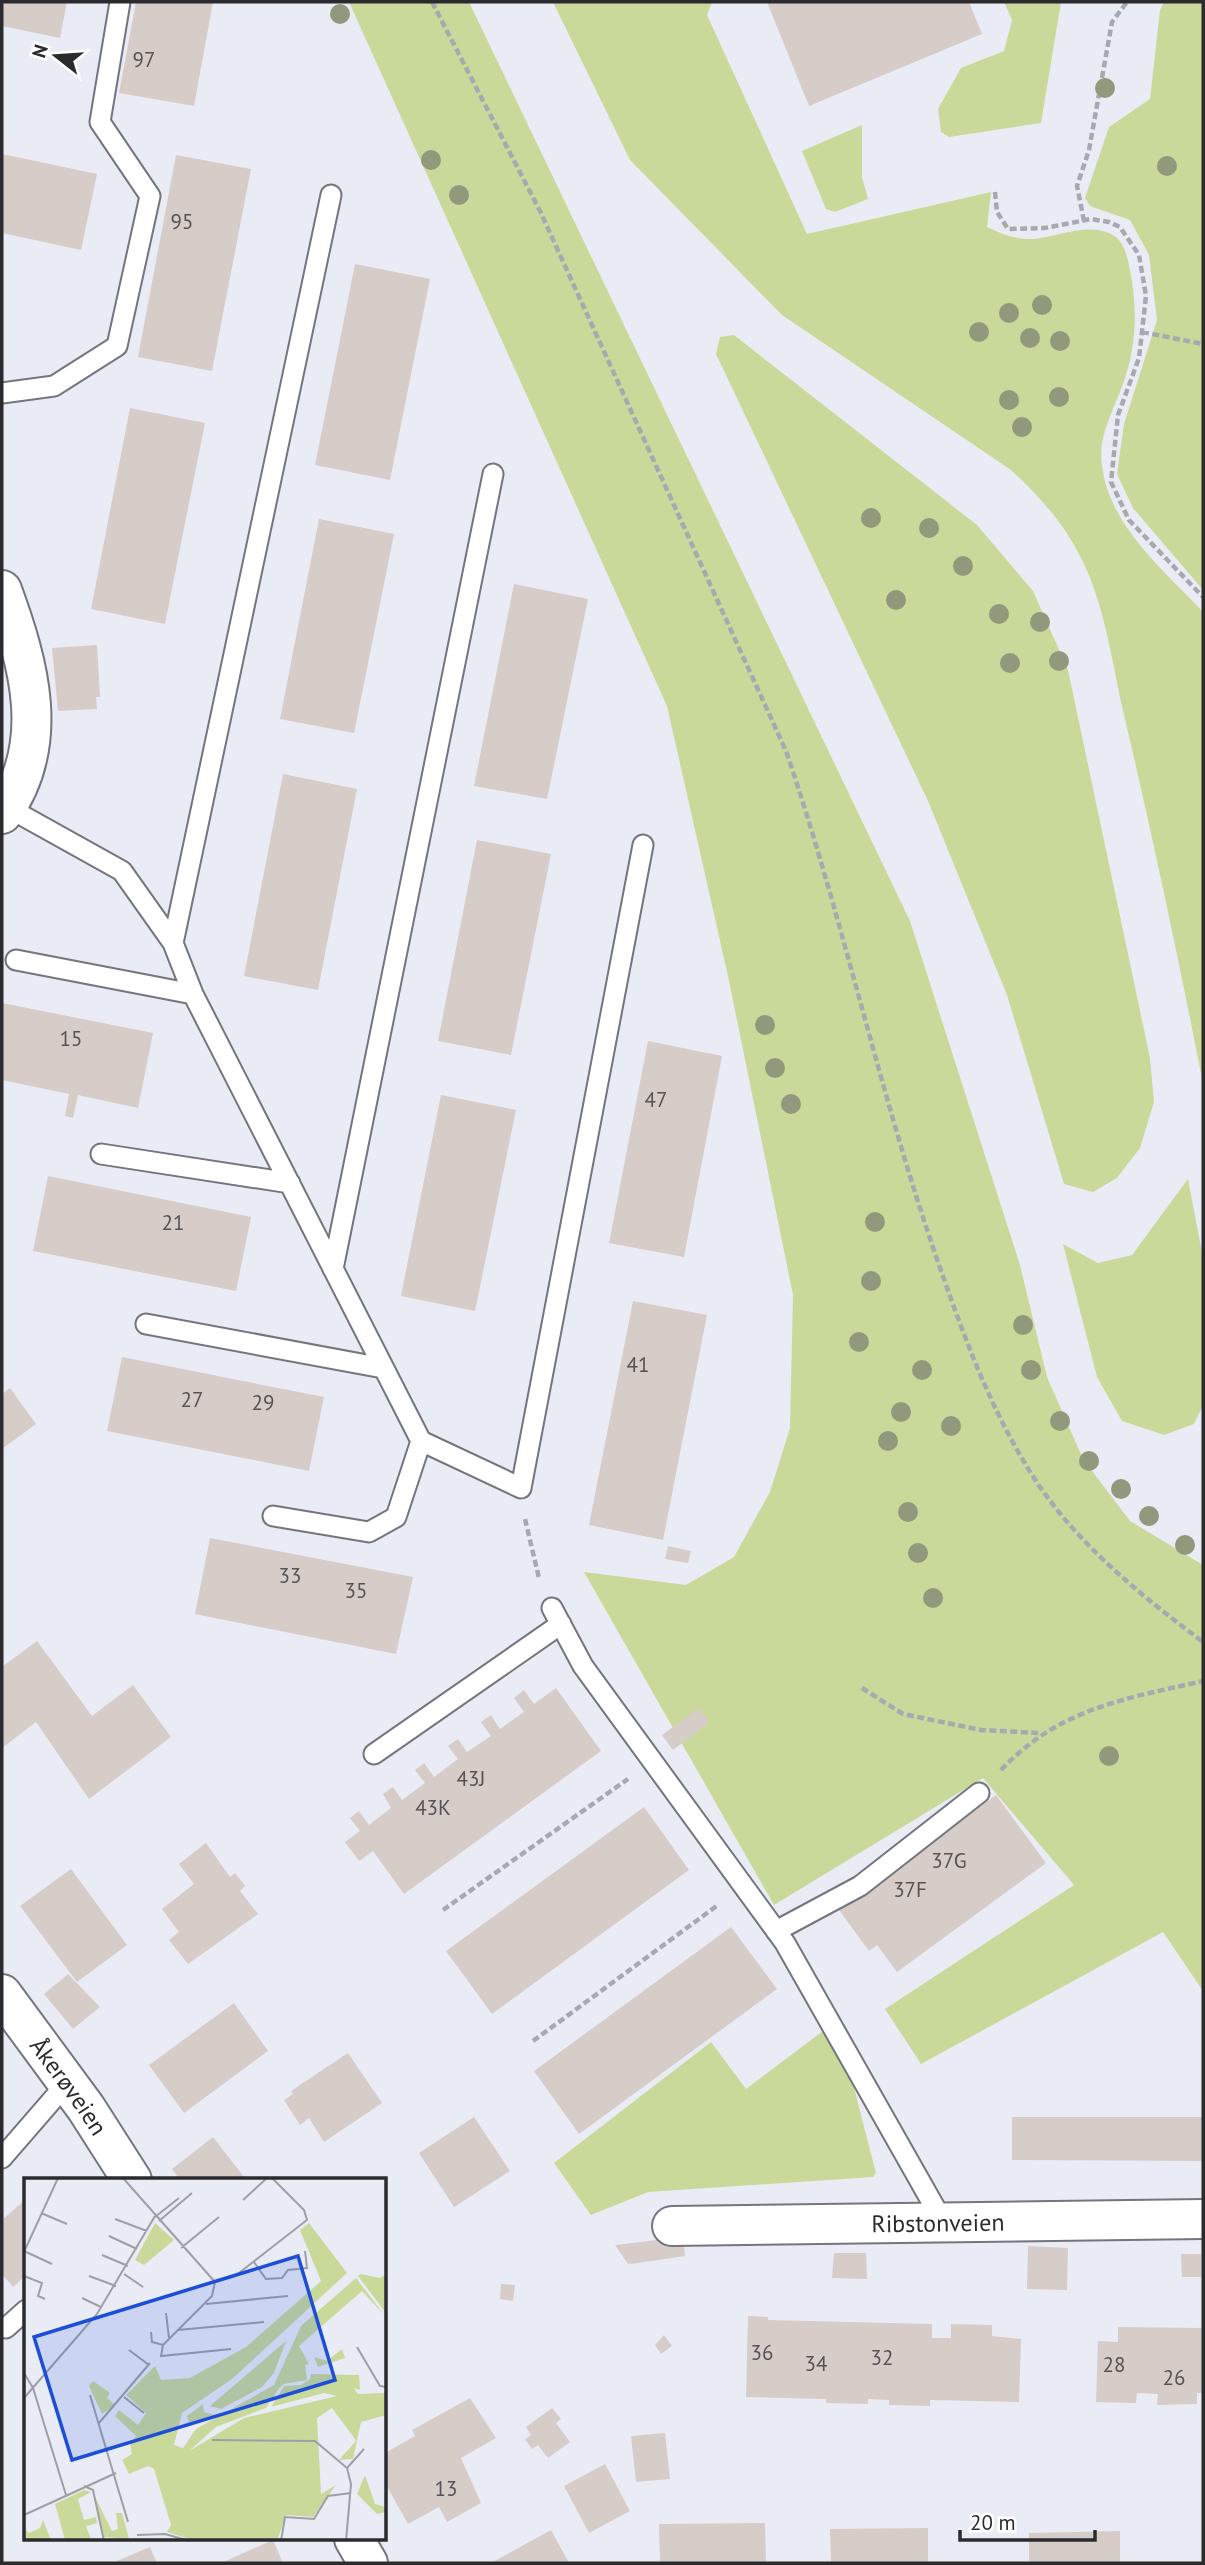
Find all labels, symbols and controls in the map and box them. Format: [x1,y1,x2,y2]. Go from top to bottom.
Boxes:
north arrow [21,21,91,91]
text: N [26,42,53,61]
house number: 97 [133,46,155,73]
house number: 95 [171,208,193,235]
house number: 15 [60,1025,82,1052]
house number: 47 [645,1086,667,1113]
house number: 21 [162,1209,184,1236]
house number: 41 [627,1351,649,1378]
house number: 27 [181,1386,203,1413]
house number: 29 [252,1389,274,1416]
house number: 33 [279,1562,301,1589]
house number: 35 [345,1577,367,1604]
house number: 43J [456,1765,486,1792]
house number: 43K [415,1794,451,1821]
house number: 37G [931,1847,967,1874]
house number: 37F [893,1876,927,1903]
street label: Åkerøveien [23,2031,115,2141]
inset map [24,2178,387,2540]
street label: Ribstonveien [871,2206,1005,2239]
house number: 36 [751,2339,773,2366]
house number: 32 [871,2344,893,2371]
house number: 34 [805,2350,827,2377]
house number: 28 [1103,2351,1125,2378]
house number: 26 [1163,2364,1185,2391]
house number: 13 [435,2475,457,2502]
scale bar [960,2498,1095,2542]
text: 20 m [970,2509,1016,2536]

